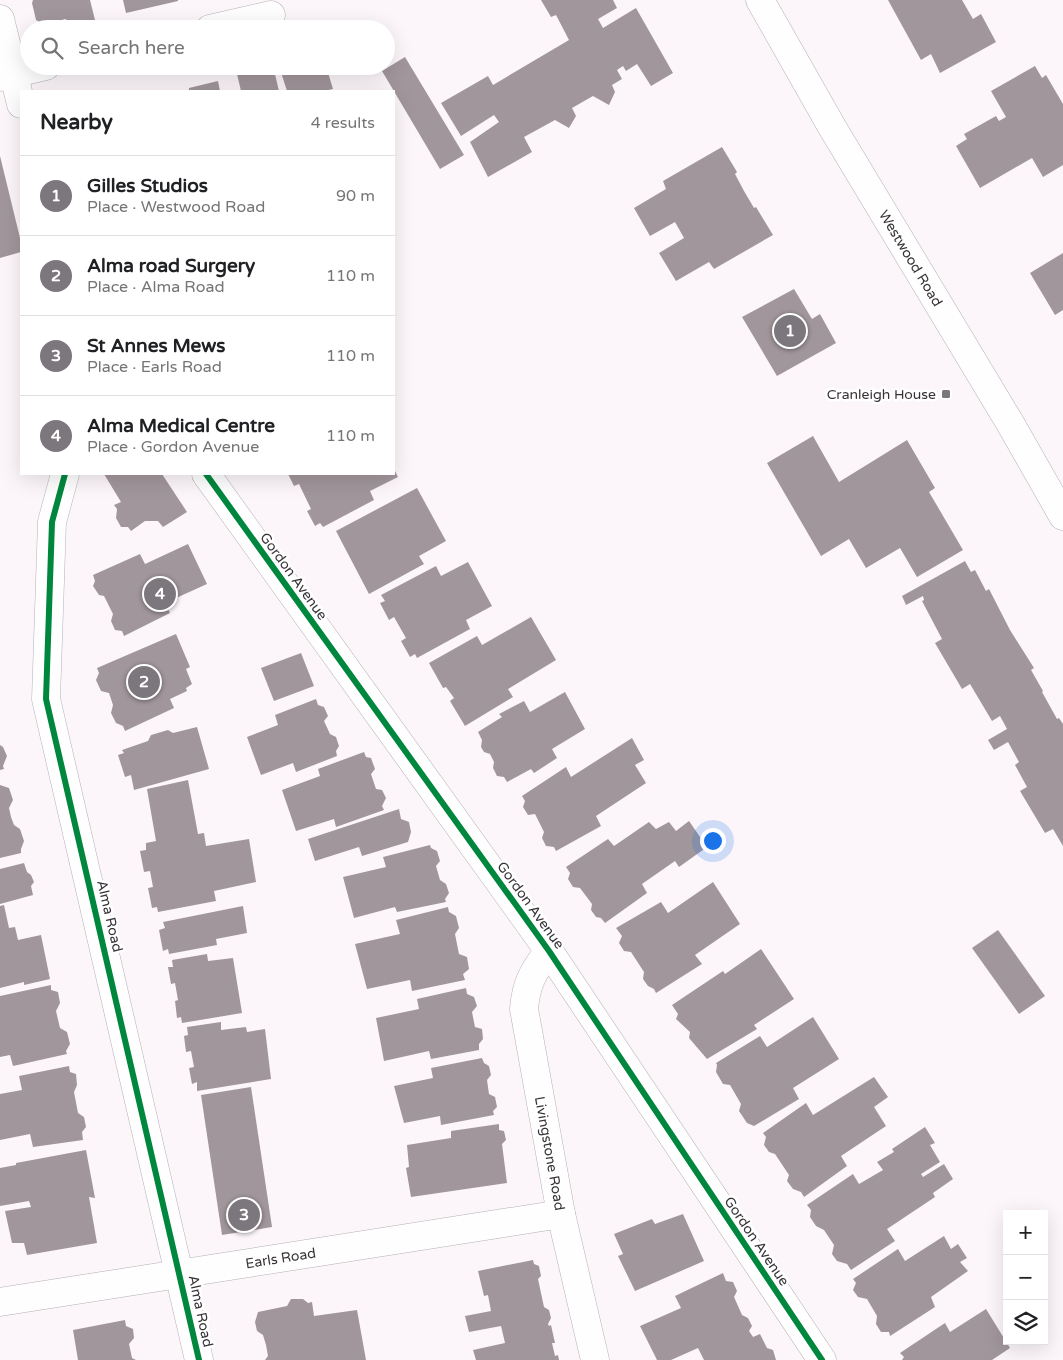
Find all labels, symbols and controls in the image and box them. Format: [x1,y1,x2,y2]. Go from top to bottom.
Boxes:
search box [20,20,395,75]
icon: search [38,34,66,62]
text: Search here [78,37,185,59]
text: Nearby [40,110,113,135]
text: 4 results [311,113,375,133]
text: Gilles Studios [87,175,208,197]
text: 1 [51,186,61,206]
text: 90 m [336,186,375,206]
text: Place · Westwood Road [87,197,265,217]
street label: Westwood Road [875,207,946,310]
text: Alma road Surgery [87,255,255,277]
text: 2 [51,266,61,286]
text: 110 m [326,266,375,286]
text: Place · Alma Road [87,277,225,297]
pin: 1 [774,312,806,350]
text: St Annes Mews [87,335,225,357]
text: 3 [51,346,61,366]
text: 110 m [326,346,375,366]
text: Place · Earls Road [87,357,222,377]
place label: Cranleigh House [827,386,936,403]
marker: Cranleigh House [940,388,952,400]
text: Alma Medical Centre [87,415,275,437]
text: 4 [51,426,61,446]
text: 110 m [326,426,375,446]
text: Place · Gordon Avenue [87,437,259,457]
street label: Gordon Avenue [256,529,331,623]
pin: 4 [144,575,176,613]
pin: 2 [128,663,160,701]
your location [700,828,726,854]
street label: Gordon Avenue [493,858,568,952]
street label: Alma Road [93,878,126,954]
street label: Livingstone Road [531,1095,568,1212]
street label: Gordon Avenue [720,1193,793,1289]
pin: 3 [228,1196,260,1234]
map controls [1003,1210,1048,1345]
button: + [1003,1210,1048,1255]
street label: Earls Road [244,1245,317,1272]
button: − [1003,1255,1048,1300]
street label: Alma Road [185,1273,216,1349]
button: layers [1003,1300,1048,1345]

